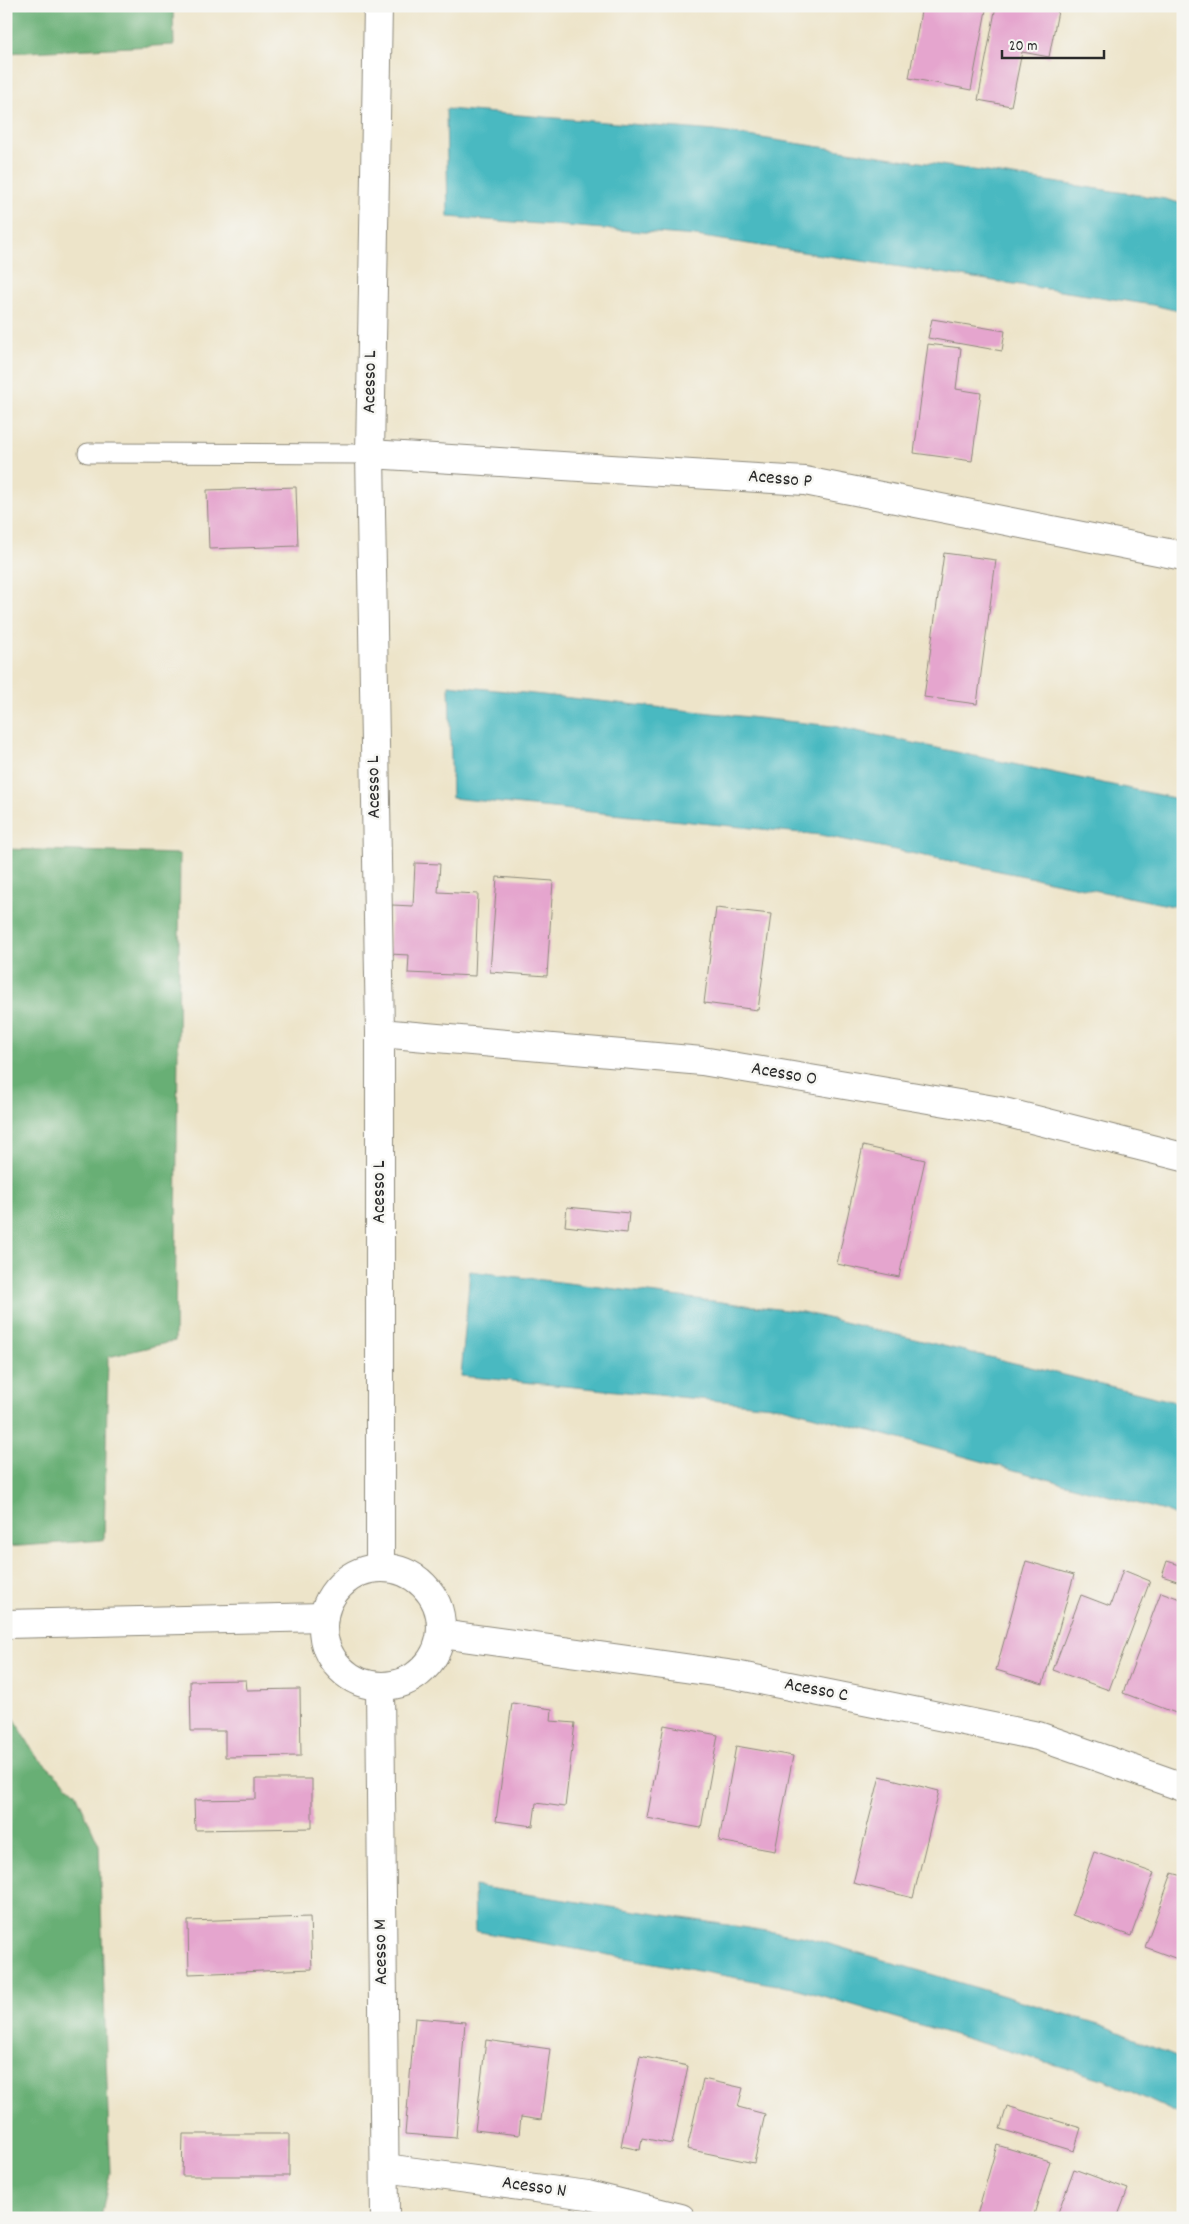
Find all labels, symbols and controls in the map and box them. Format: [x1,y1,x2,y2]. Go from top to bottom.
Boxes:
scale bar [1002,28,1104,60]
text: 20 m [1009,36,1037,58]
street label: Acesso L [357,350,385,414]
street label: Acesso P [747,464,813,496]
street label: Acesso L [361,755,389,819]
street label: Acesso O [749,1056,819,1094]
street label: Acesso L [367,1160,394,1223]
street label: Acesso C [782,1672,850,1710]
street label: Acesso M [368,1919,396,1985]
street label: Acesso N [500,2170,568,2206]

